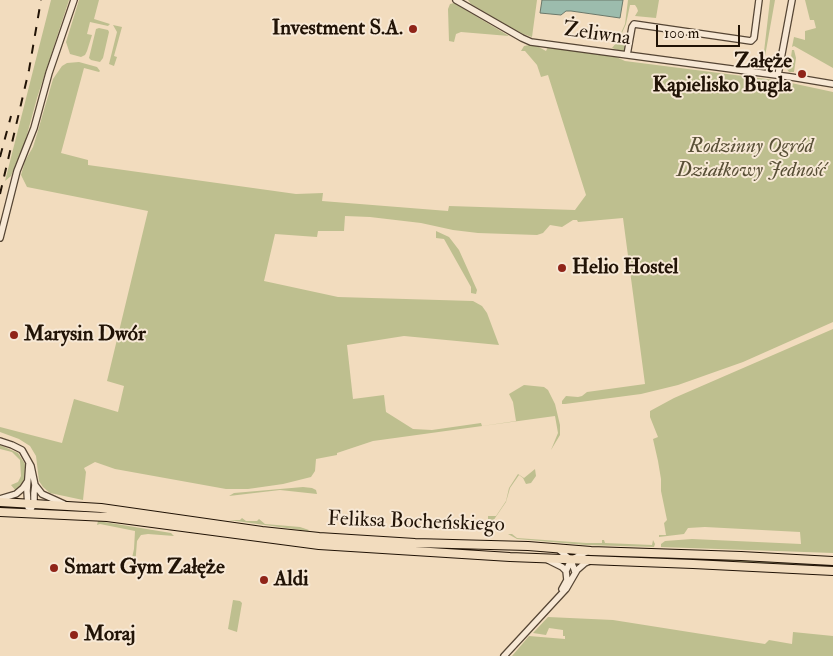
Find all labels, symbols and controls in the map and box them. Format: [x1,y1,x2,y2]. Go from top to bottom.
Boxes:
scale bar [658,15,742,47]
place label: Investment S.A. [272,16,403,42]
street label: Żeliwna [562,18,632,52]
marker: Investment S.A. [407,23,419,35]
text: 100 m [664,24,699,43]
place label: Załęże Kąpielisko Bugla [653,49,792,99]
marker: Załęże Kąpielisko Bugla [796,68,808,80]
park label: Rodzinny Ogród Działkowy Jedność [676,134,826,184]
place label: Helio Hostel [572,255,678,281]
marker: Helio Hostel [556,262,568,274]
place label: Marysin Dwór [24,322,146,348]
marker: Marysin Dwór [8,329,20,341]
street label: Feliksa Bocheńskiego [327,507,505,539]
place label: Smart Gym Załęże [64,555,225,581]
marker: Smart Gym Załęże [48,562,60,574]
place label: Aldi [274,567,309,593]
marker: Aldi [258,574,270,586]
place label: Moraj [84,622,135,648]
marker: Moraj [68,629,80,641]

